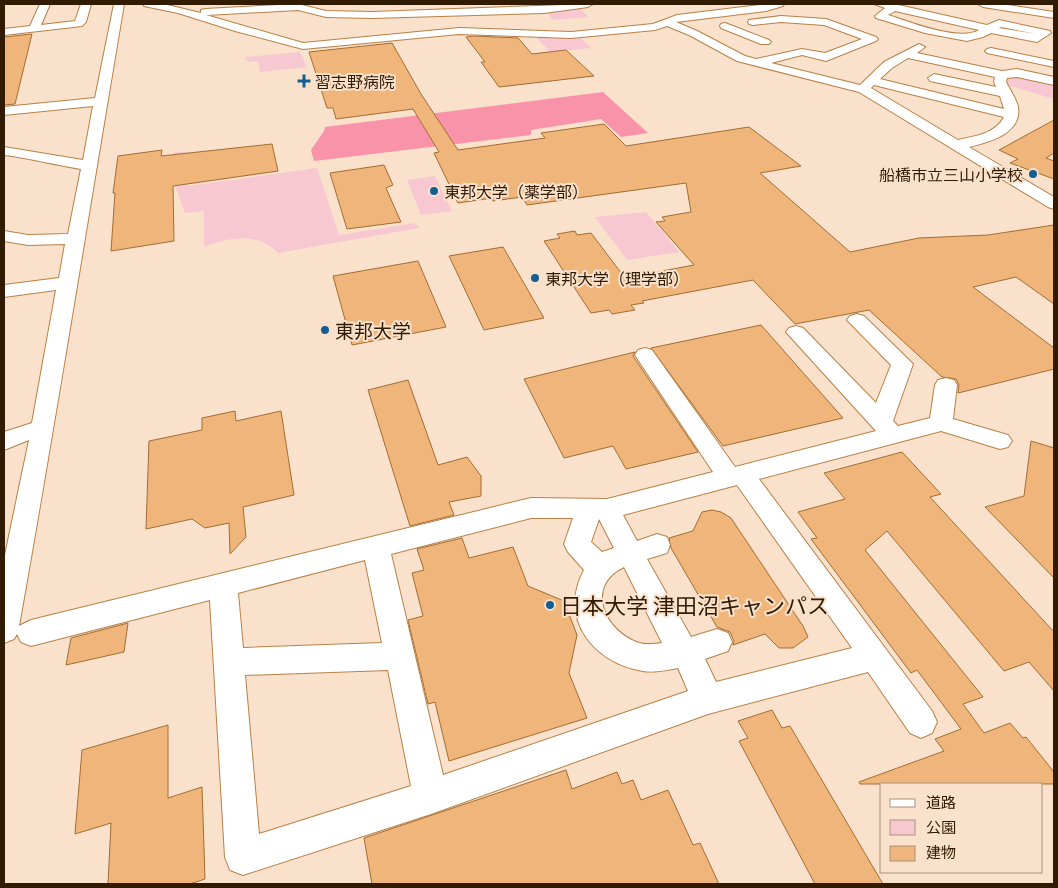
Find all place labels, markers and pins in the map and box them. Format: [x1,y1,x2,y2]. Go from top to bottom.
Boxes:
place label: 習志野病院 [315,72,395,91]
marker: 習志野病院 [297,74,311,88]
place label: 船橋市立三山小学校 [879,165,1023,184]
marker: 船橋市立三山小学校 [1027,168,1039,180]
place label: 東邦大学（薬学部） [444,182,588,201]
marker: 東邦大学（薬学部） [428,185,440,197]
place label: 東邦大学（理学部） [545,269,689,288]
marker: 東邦大学（理学部） [529,272,541,284]
place label: 東邦大学 [335,319,411,342]
marker: 東邦大学 [319,324,331,336]
place label: 日本大学 津田沼キャンパス [560,592,829,618]
marker: 日本大学 津田沼キャンパス [544,599,556,611]

